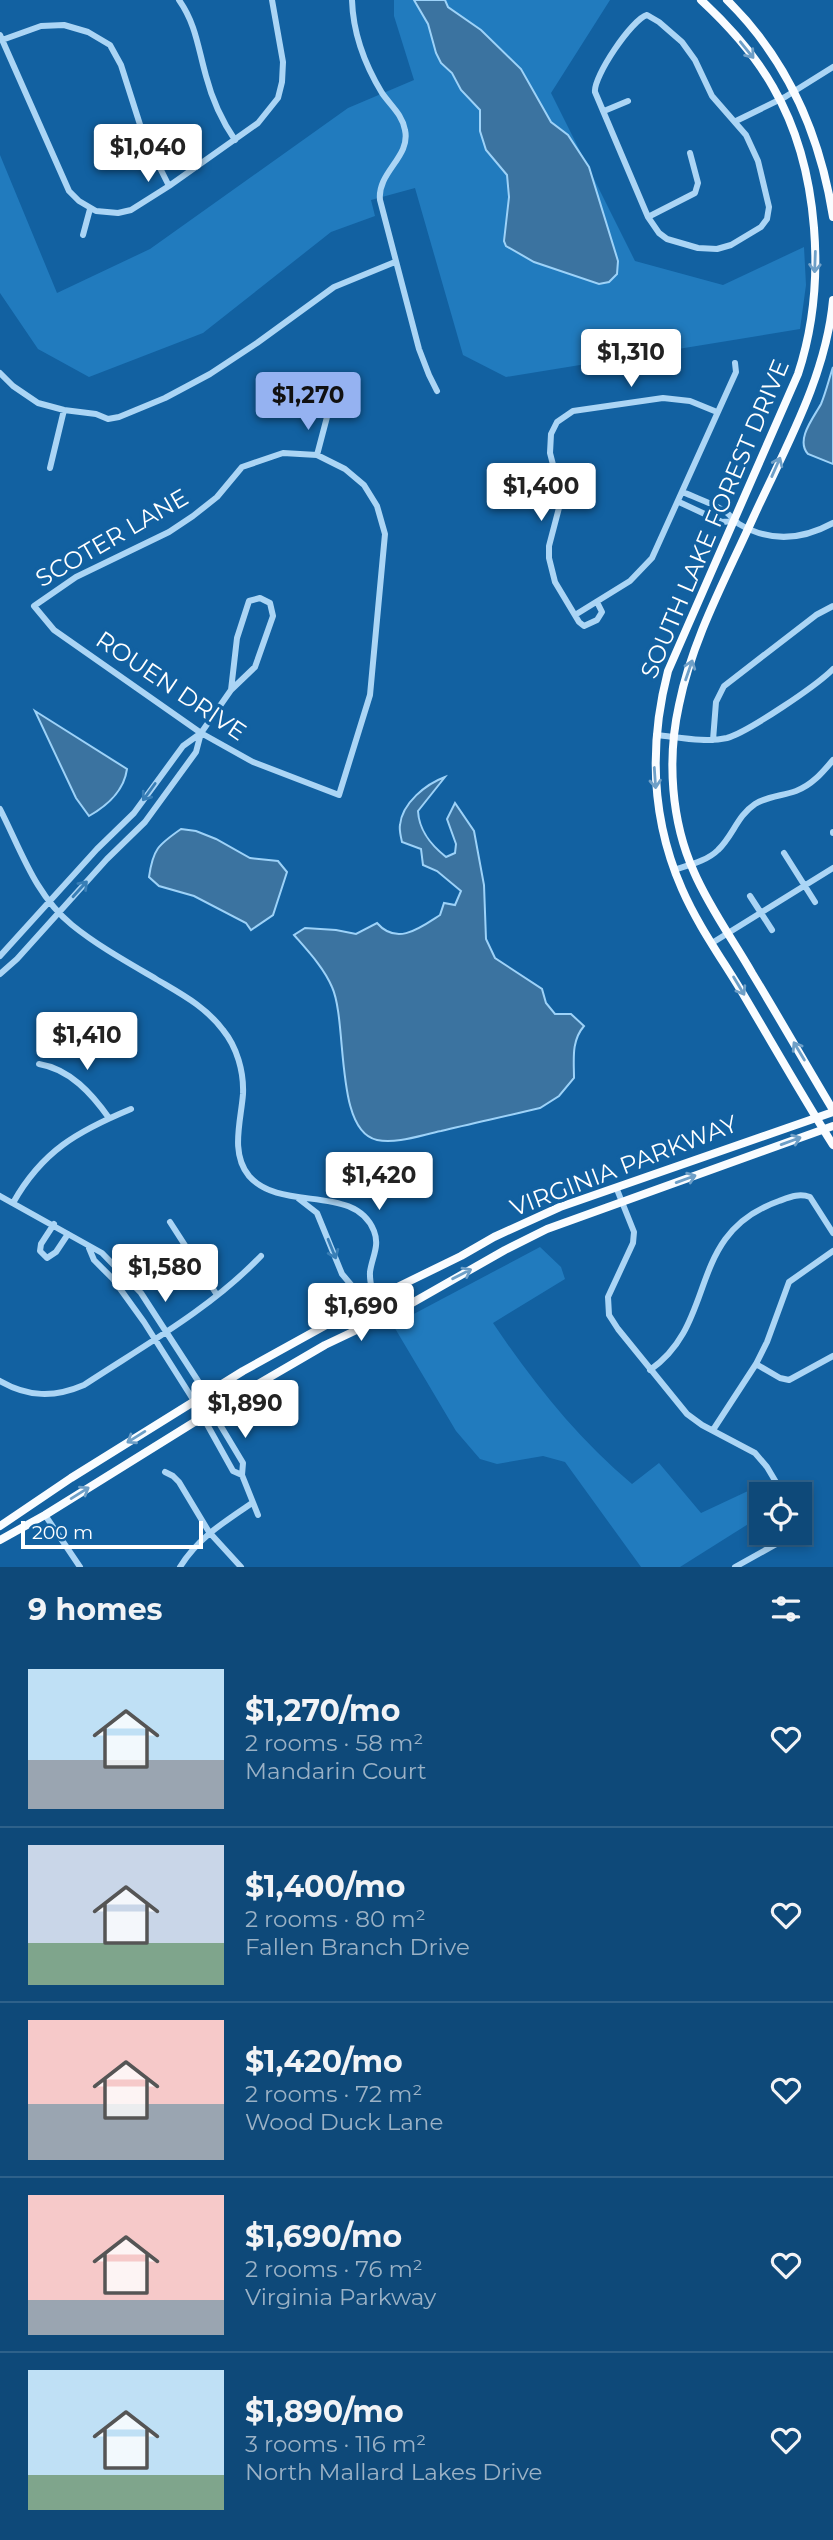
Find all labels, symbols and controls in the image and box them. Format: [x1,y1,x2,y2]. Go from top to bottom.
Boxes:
one-way arrow [739,41,755,59]
pin: $1,040 [91,124,205,184]
text: $1,040 [110,133,186,161]
one-way arrow [808,251,822,274]
pin: $1,310 [574,330,688,389]
text: $1,310 [597,338,665,366]
street label: SOUTH LAKE FOREST DRIVE [634,355,795,683]
pin: $1,270 [251,372,365,432]
text: $1,270 [272,381,344,409]
one-way arrow [770,457,783,478]
pin: $1,400 [484,463,598,523]
text: $1,400 [503,472,579,500]
street label: SCOTER LANE [30,482,193,593]
street label: ROUEN DRIVE [91,625,252,747]
one-way arrow [684,659,696,681]
one-way arrow [649,766,662,789]
one-way arrow [142,782,157,801]
one-way arrow [72,880,88,898]
one-way arrow [732,976,746,996]
pin: $1,410 [30,1012,144,1072]
text: $1,410 [52,1021,122,1049]
one-way arrow [792,1042,806,1062]
street label: VIRGINIA PARKWAY [506,1109,742,1222]
one-way arrow [780,1133,802,1146]
pin: $1,420 [322,1152,436,1212]
text: $1,420 [342,1161,416,1189]
one-way arrow [675,1171,697,1184]
one-way arrow [326,1238,339,1260]
pin: $1,580 [108,1244,222,1304]
text: $1,580 [128,1253,202,1281]
one-way arrow [451,1267,471,1281]
pin: $1,690 [304,1284,418,1343]
text: $1,690 [324,1292,398,1320]
pin: $1,890 [188,1380,302,1440]
text: $1,890 [207,1389,283,1417]
one-way arrow [127,1430,146,1445]
map controls [749,1482,812,1545]
button: locate [749,1482,812,1545]
one-way arrow [70,1486,90,1500]
scale bar [21,1518,203,1550]
text: 200 m [32,1521,93,1544]
icon: filters [767,1590,805,1628]
text: 9 homes [28,1591,163,1628]
text: $1,270/mo [245,1692,400,1729]
icon: home [84,1697,168,1781]
icon: heart [767,1720,805,1758]
text: 2 rooms · 58 m² [245,1729,423,1757]
text: Mandarin Court [245,1757,427,1785]
text: $1,400/mo [245,1868,405,1905]
icon: home [84,1873,168,1957]
icon: heart [767,1896,805,1934]
text: 2 rooms · 80 m² [245,1905,426,1933]
text: Fallen Branch Drive [245,1933,470,1961]
text: $1,420/mo [245,2043,403,2080]
icon: home [84,2048,168,2132]
icon: heart [767,2071,805,2109]
text: 2 rooms · 72 m² [245,2080,422,2108]
text: Wood Duck Lane [245,2108,443,2136]
text: $1,690/mo [245,2218,402,2255]
icon: home [84,2223,168,2307]
icon: heart [767,2246,805,2284]
text: 2 rooms · 76 m² [245,2255,423,2283]
text: Virginia Parkway [245,2283,436,2311]
text: $1,890/mo [245,2393,404,2430]
icon: home [84,2398,168,2482]
icon: heart [767,2421,805,2459]
text: 3 rooms · 116 m² [245,2430,426,2458]
text: North Mallard Lakes Drive [245,2458,542,2486]

